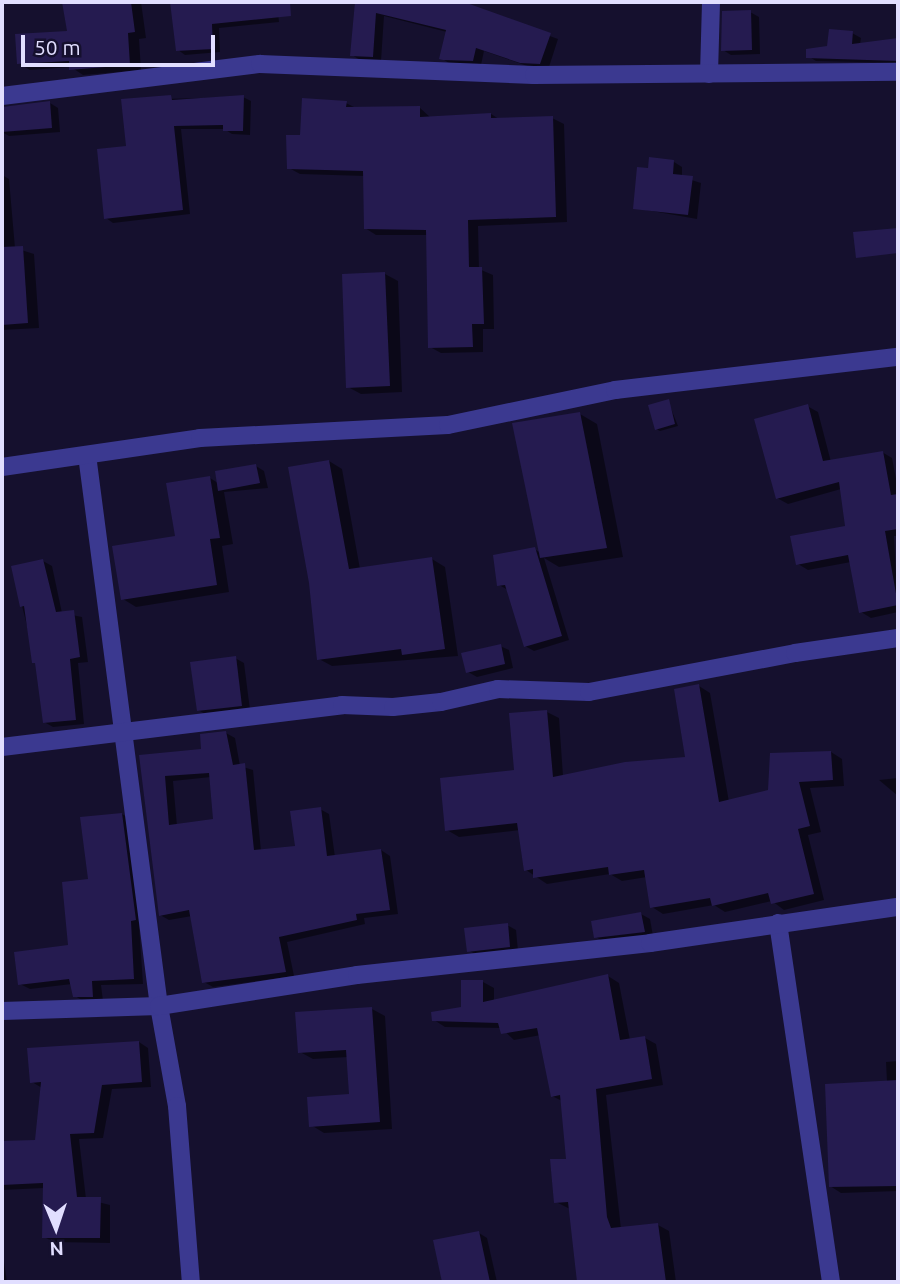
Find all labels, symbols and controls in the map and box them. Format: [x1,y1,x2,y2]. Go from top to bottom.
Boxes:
scale bar [24,21,219,65]
text: 50 m [34,35,81,59]
north arrow [21,1193,91,1263]
text: N [49,1238,64,1260]

